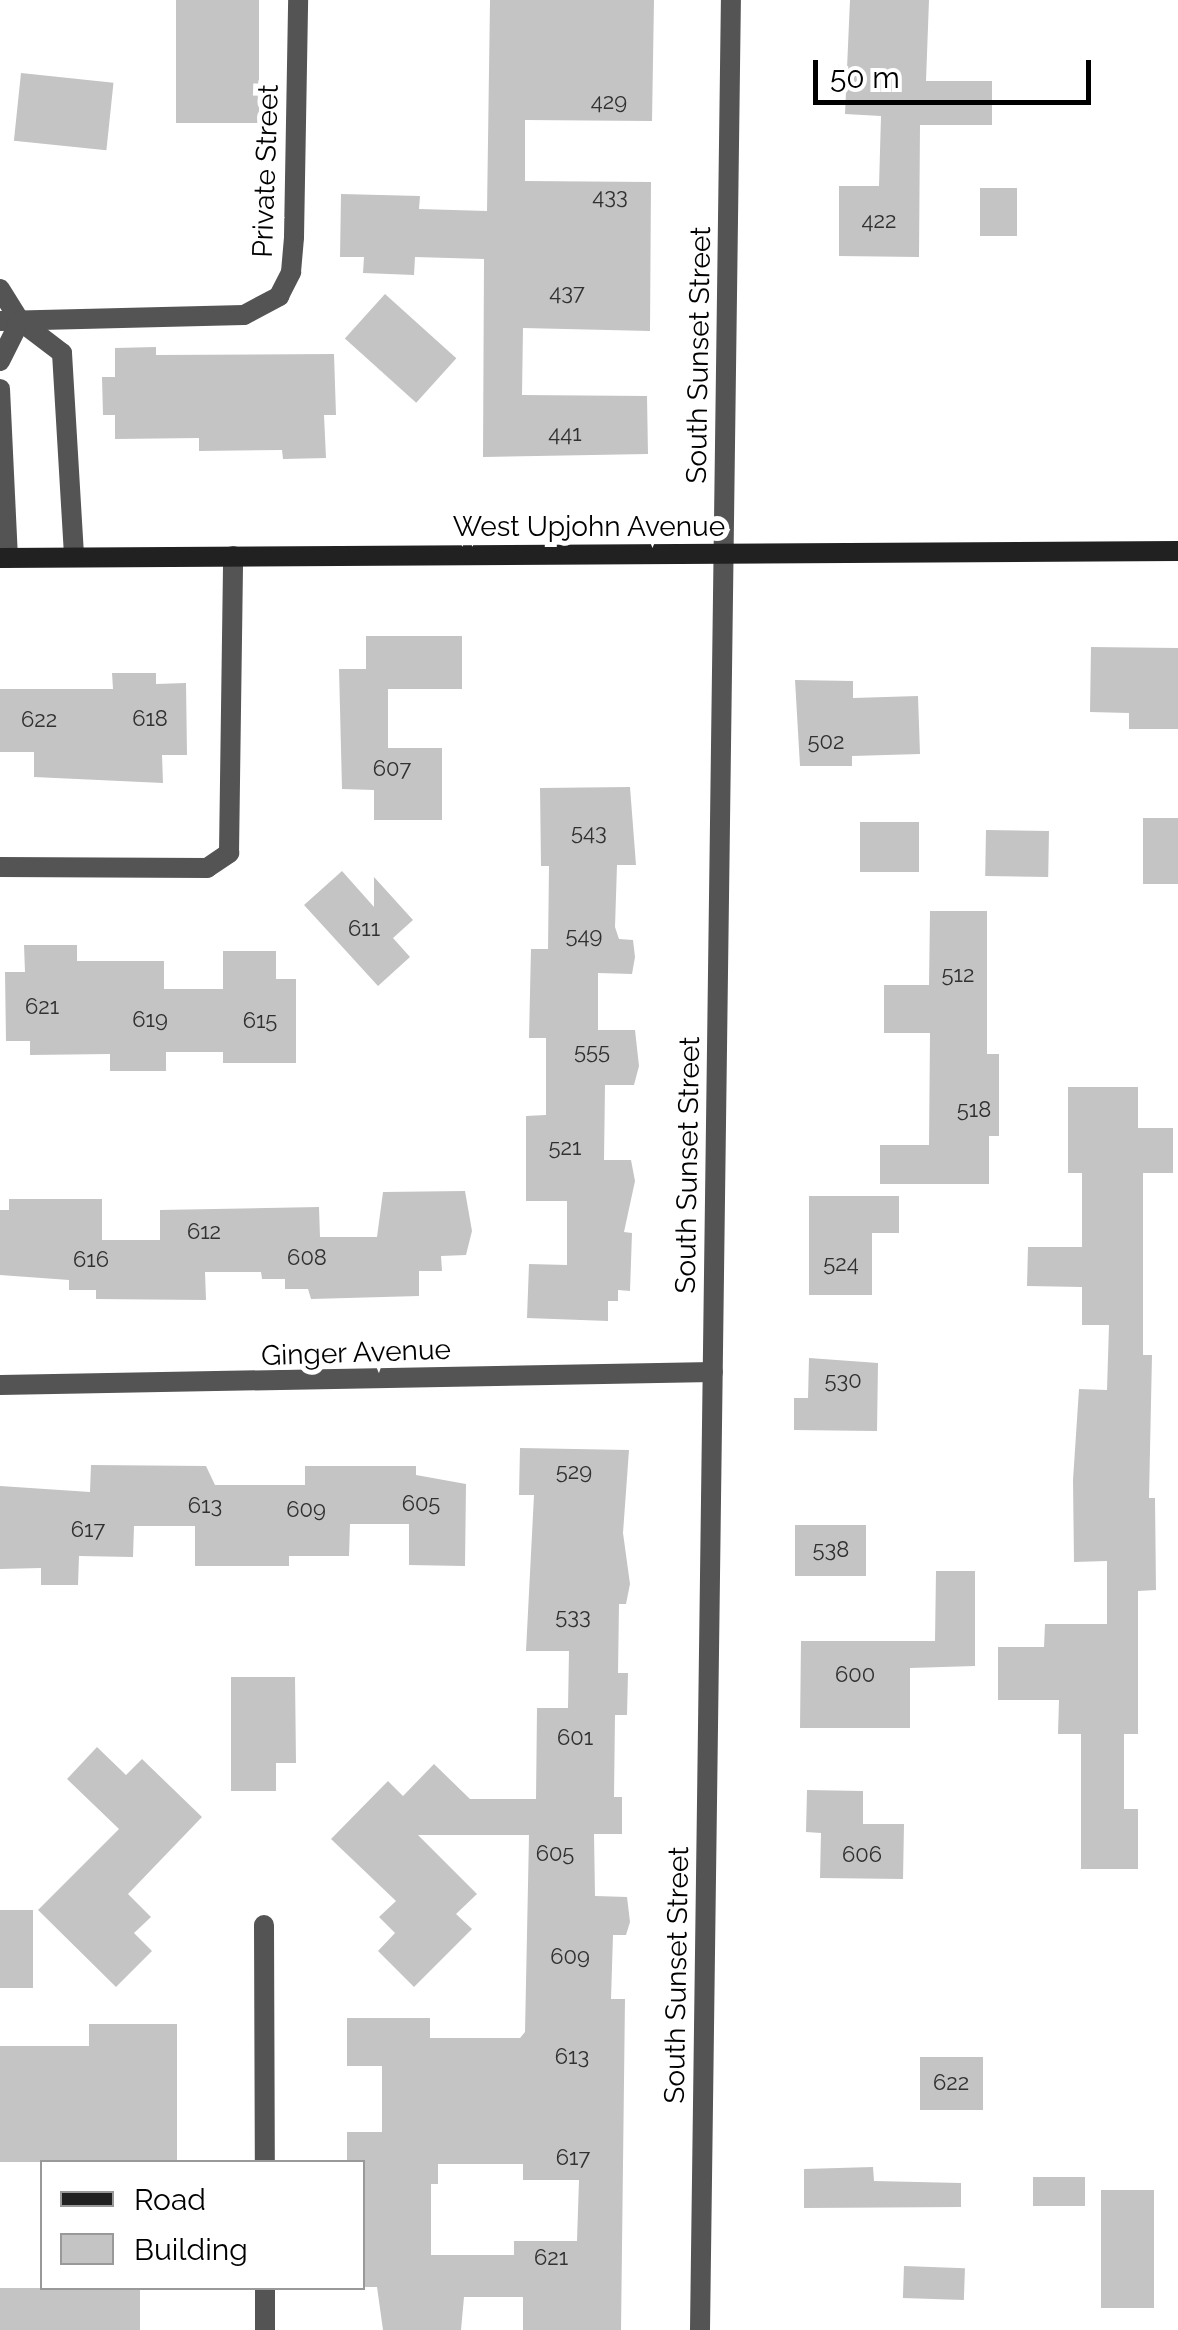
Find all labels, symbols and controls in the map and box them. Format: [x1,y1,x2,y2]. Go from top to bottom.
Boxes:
scale bar [818,40,1096,102]
text: 50 m [830,60,900,95]
street label: Private Street [246,84,286,258]
house number: 429 [591,89,627,115]
house number: 433 [592,184,628,210]
house number: 422 [862,208,896,234]
street label: South Sunset Street [680,226,718,484]
house number: 437 [549,280,585,306]
house number: 441 [548,421,582,447]
street label: West Upjohn Avenue [452,510,726,544]
house number: 618 [132,706,168,732]
house number: 622 [21,707,57,733]
house number: 502 [808,729,844,755]
house number: 607 [373,756,411,782]
house number: 543 [571,820,607,846]
house number: 611 [348,916,380,942]
house number: 549 [566,923,602,949]
house number: 512 [942,962,974,988]
house number: 621 [25,994,59,1020]
house number: 619 [132,1007,168,1033]
house number: 615 [243,1008,277,1034]
street label: South Sunset Street [669,1036,707,1294]
house number: 555 [574,1039,610,1065]
house number: 518 [957,1097,991,1123]
house number: 521 [549,1135,581,1161]
house number: 612 [187,1219,221,1245]
house number: 608 [287,1245,327,1271]
house number: 616 [73,1247,109,1273]
house number: 524 [823,1251,859,1277]
street label: Ginger Avenue [260,1333,452,1373]
house number: 530 [824,1368,862,1394]
house number: 529 [556,1459,592,1485]
house number: 605 [402,1491,440,1517]
house number: 613 [188,1493,222,1519]
house number: 609 [286,1497,326,1523]
house number: 617 [71,1517,105,1543]
house number: 538 [813,1537,849,1563]
house number: 533 [555,1604,591,1630]
house number: 600 [835,1662,875,1688]
house number: 601 [557,1725,593,1751]
house number: 605 [536,1841,574,1867]
house number: 606 [842,1842,882,1868]
street label: South Sunset Street [658,1846,696,2104]
house number: 609 [550,1944,590,1970]
house number: 613 [555,2044,589,2070]
house number: 622 [933,2070,969,2096]
house number: 617 [556,2145,590,2171]
legend [40,2160,365,2290]
text: Road [134,2182,206,2217]
text: Building [134,2232,248,2267]
house number: 621 [534,2245,568,2271]

